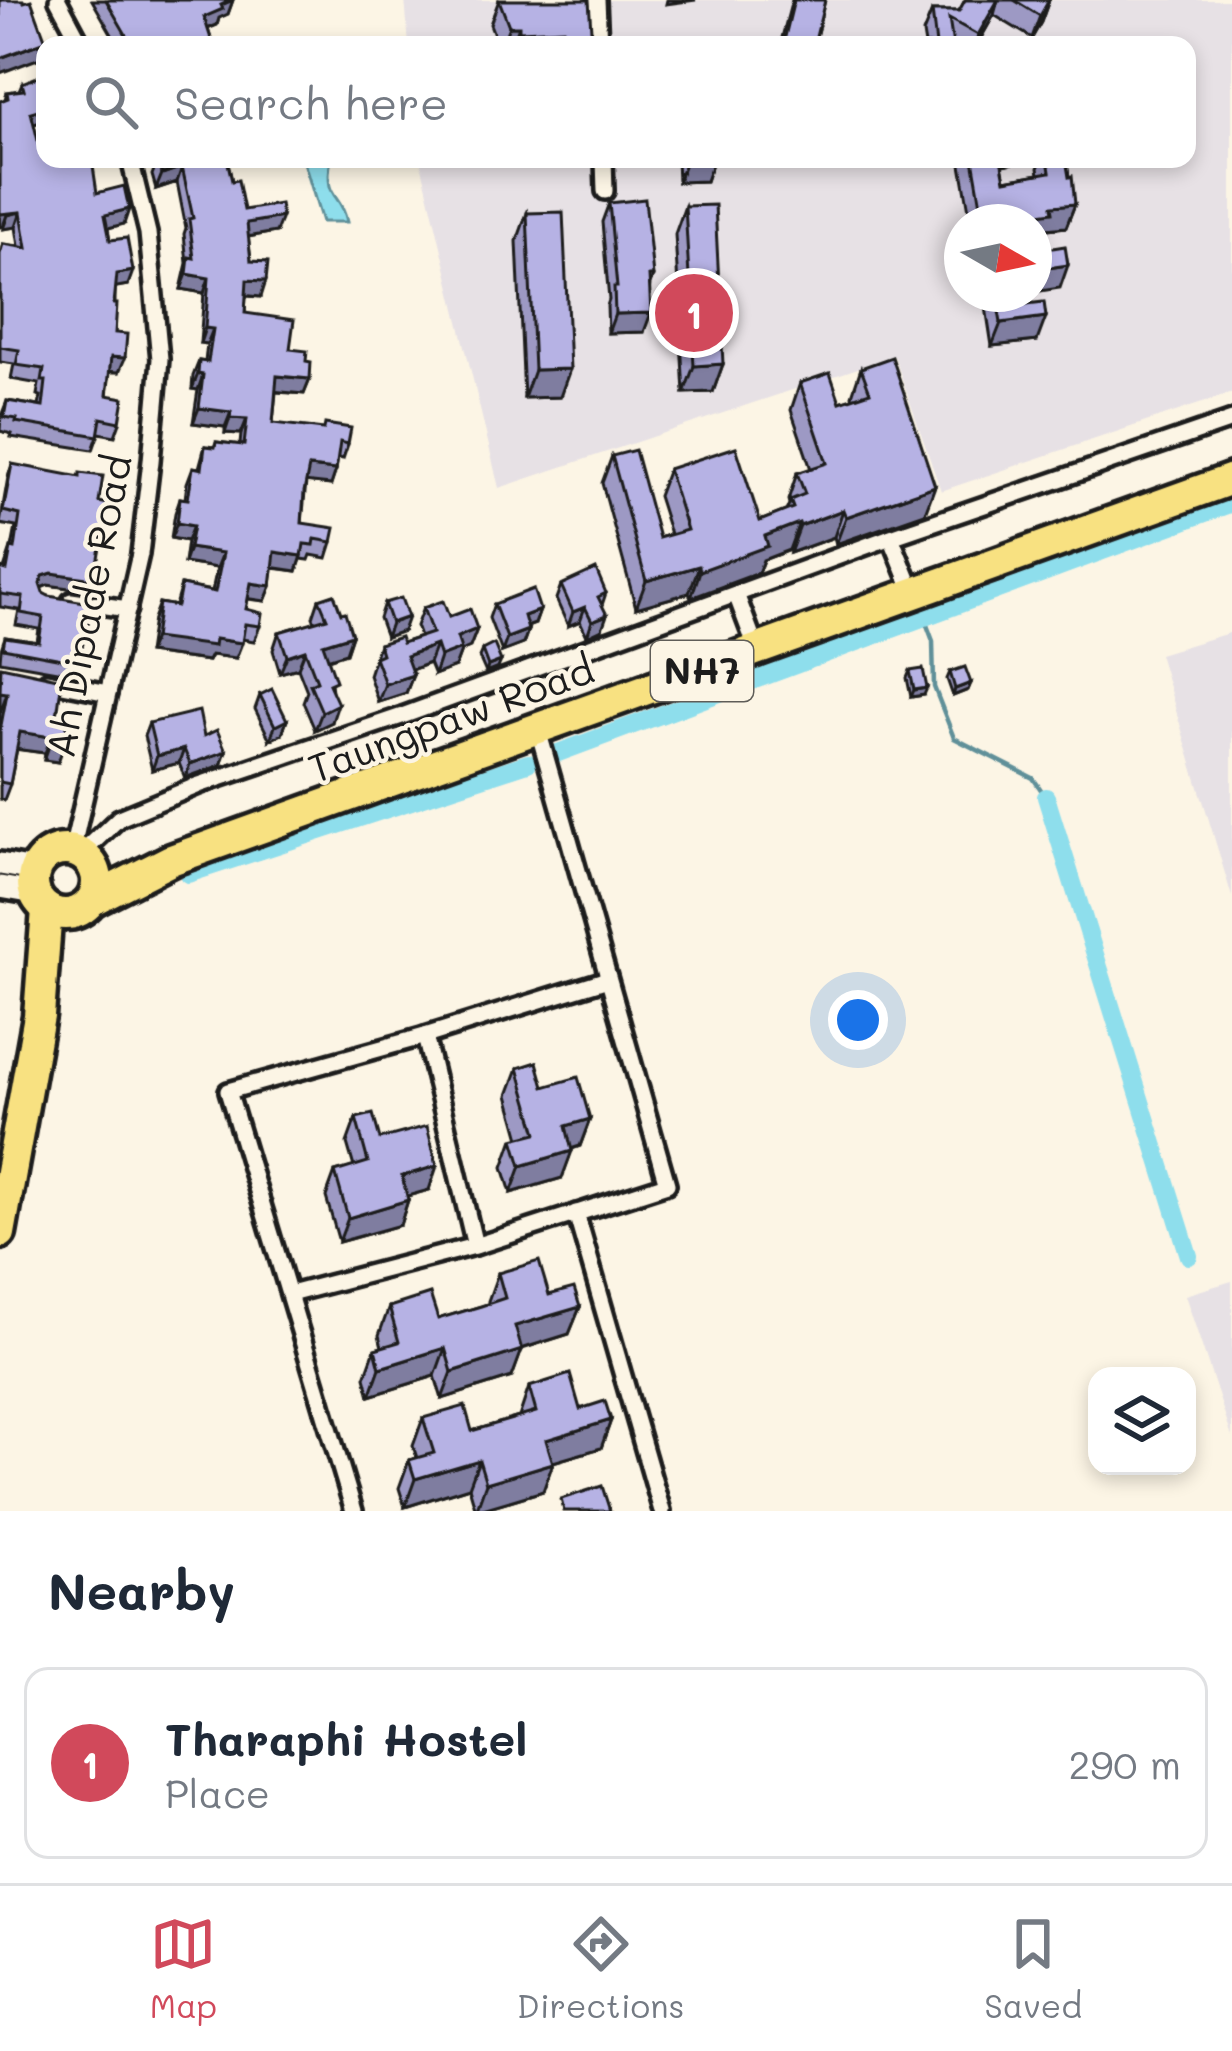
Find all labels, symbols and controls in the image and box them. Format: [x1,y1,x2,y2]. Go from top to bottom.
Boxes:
search box [36,36,1196,168]
icon: search [78,69,144,135]
text: Search here [174,73,448,131]
north arrow [944,204,1052,312]
pin: 1 [655,268,733,358]
street label: Ah Dipade Road [33,450,142,761]
road number: NH7 [651,641,753,701]
street label: Taungpaw Road [301,642,600,794]
your location [828,990,888,1050]
map controls [1088,1367,1196,1475]
button: layers [1088,1367,1196,1475]
text: Nearby [48,1556,235,1623]
text: Tharaphi Hostel [165,1709,528,1767]
text: 1 [81,1738,99,1789]
text: 290 m [1069,1738,1181,1789]
text: Place [165,1767,270,1818]
tab: Map [150,1911,217,2026]
tab: Directions [517,1911,684,2026]
tab: Saved [984,1911,1082,2026]

